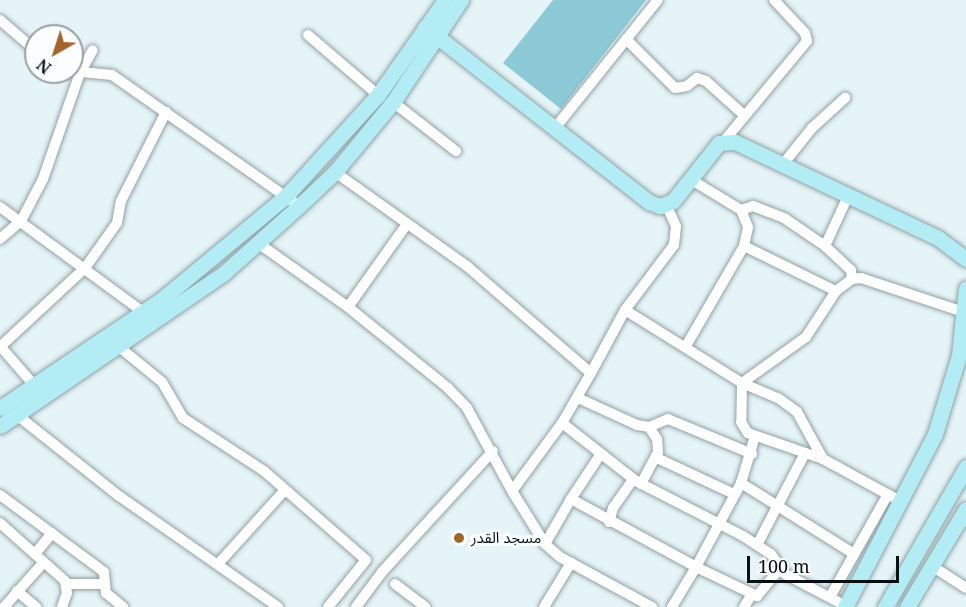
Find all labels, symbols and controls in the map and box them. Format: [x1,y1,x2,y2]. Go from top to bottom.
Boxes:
north arrow [24,24,84,84]
text: N [32,54,56,79]
place label: مسجد القدر [471,529,541,547]
marker: مسجد القدر [452,531,466,545]
scale bar [750,544,902,582]
text: 100 m [758,554,810,578]

